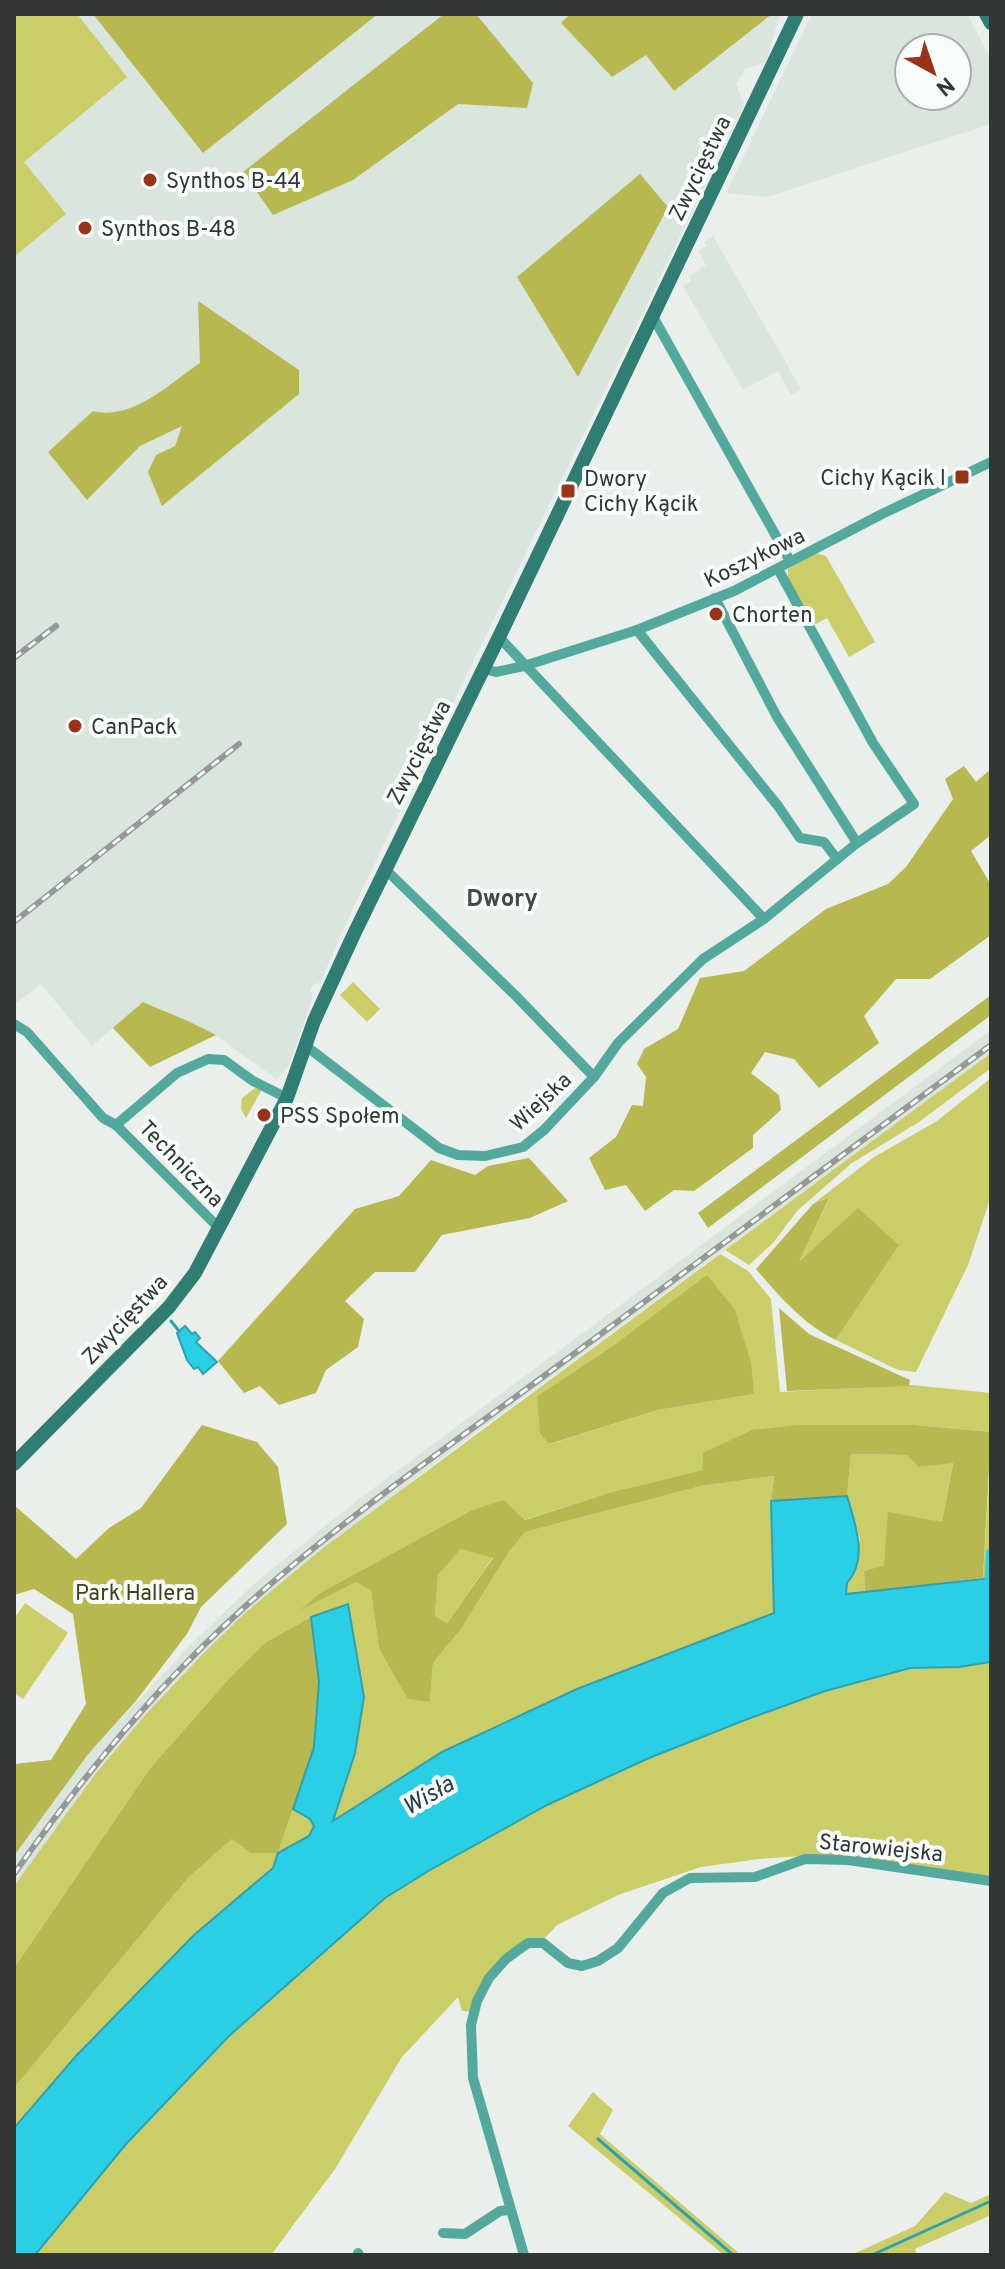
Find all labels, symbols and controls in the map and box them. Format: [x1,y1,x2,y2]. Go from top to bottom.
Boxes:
north arrow [893,32,973,112]
text: N [930,70,959,101]
street label: Zwycięstwa [664,112,738,226]
place label: Synthos B-44 [166,169,301,196]
marker: Synthos B-44 [141,171,159,189]
place label: Synthos B-48 [101,217,236,244]
marker: Synthos B-48 [76,219,94,237]
place label: Cichy Kącik I [820,466,946,493]
place label: Dwory Cichy Kącik [584,467,698,519]
marker: Cichy Kącik I [953,468,971,486]
marker: Dwory Cichy Kącik [559,482,577,500]
street label: Koszykowa [700,523,810,595]
place label: Chorten [732,603,813,630]
marker: Chorten [707,605,725,623]
street label: Zwycięstwa [382,696,458,810]
place label: CanPack [91,715,177,742]
marker: CanPack [66,717,84,735]
district label: Dwory [466,885,538,915]
street label: Wiejska [505,1068,578,1138]
place label: PSS Społem [280,1104,400,1131]
marker: PSS Społem [255,1106,273,1124]
street label: Techniczna [132,1116,228,1214]
street label: Zwycięstwa [77,1270,174,1371]
park label: Park Hallera [75,1581,195,1608]
water label: Wisła [398,1770,461,1823]
street label: Starowiejska [817,1830,944,1869]

